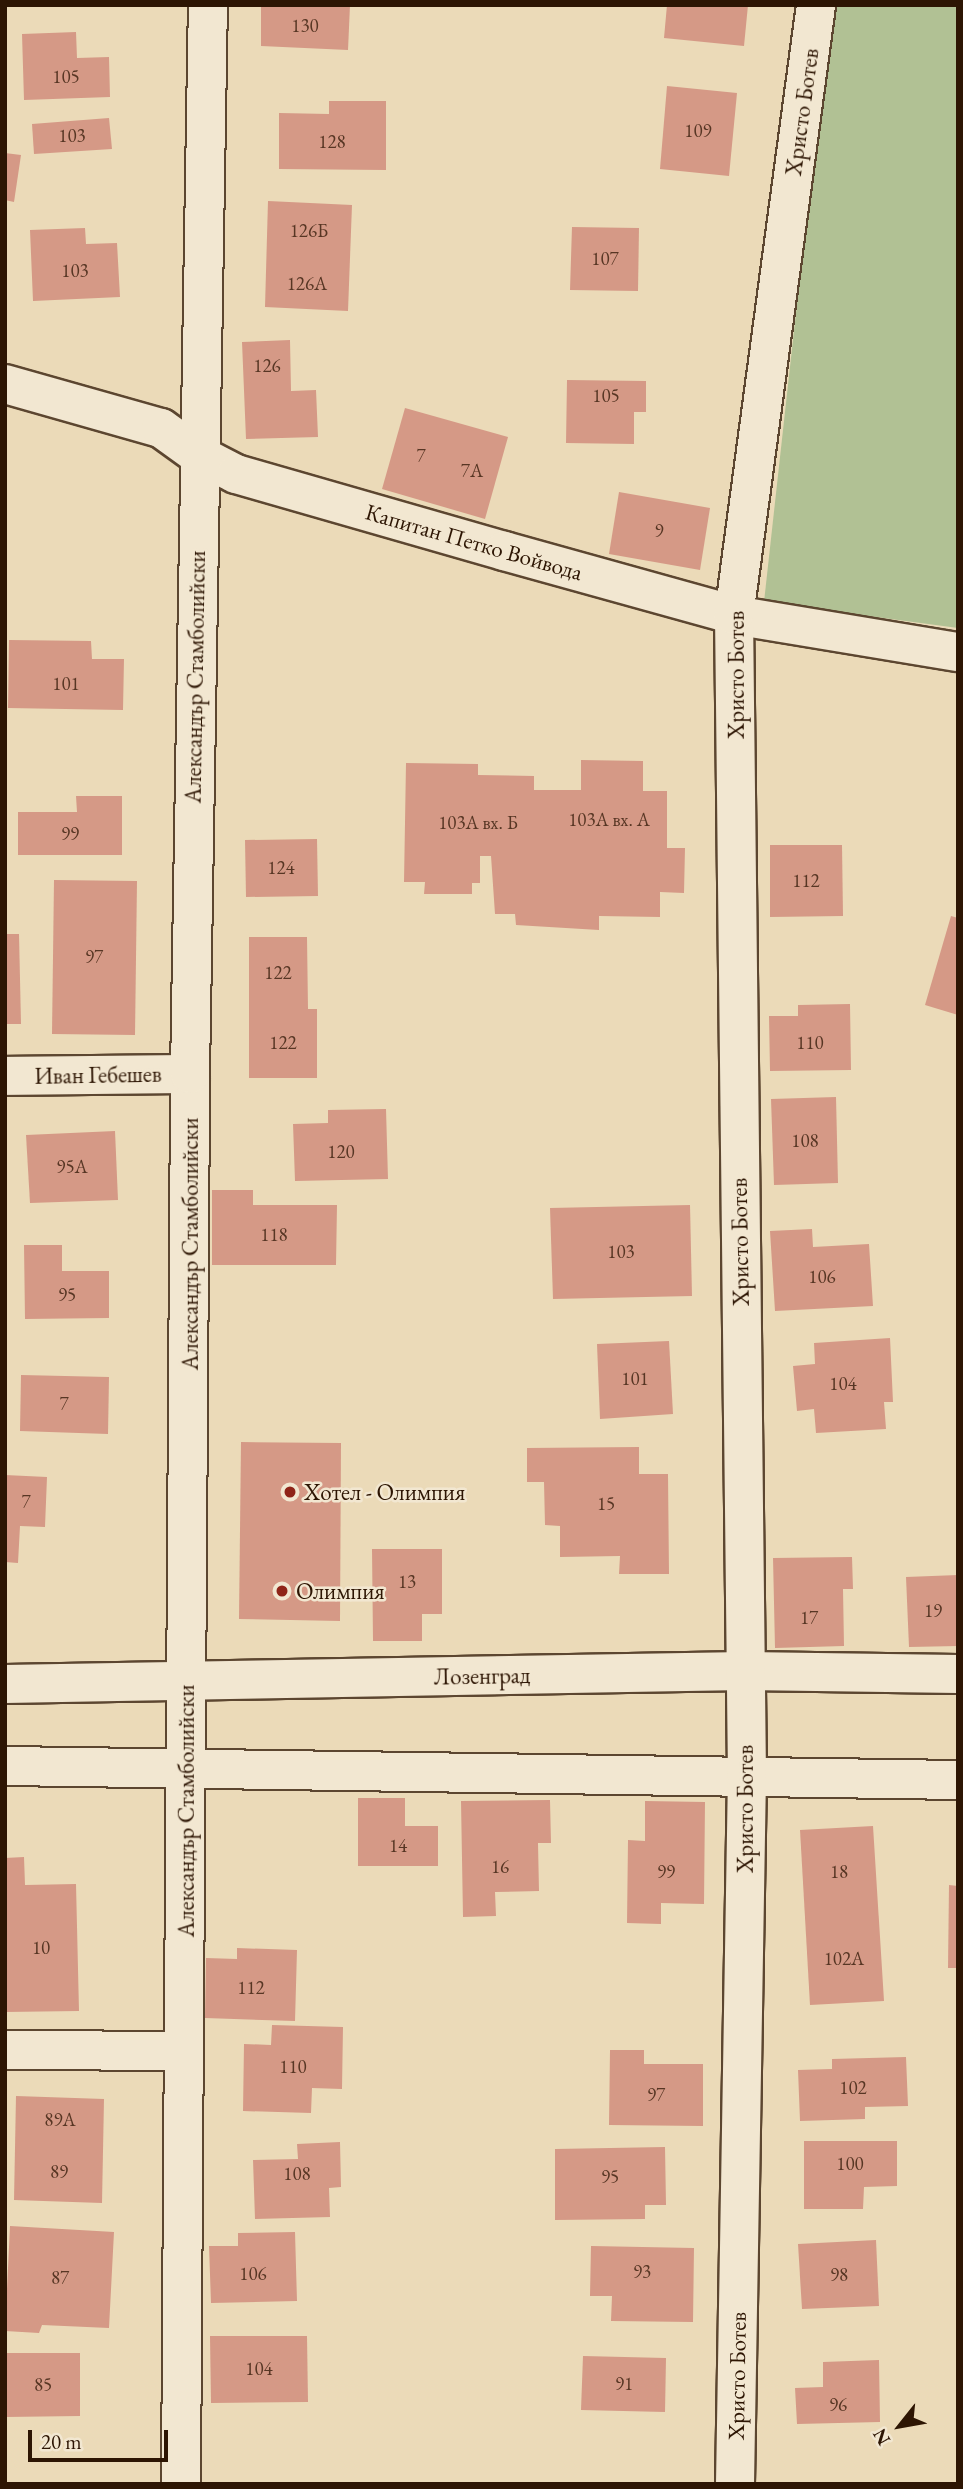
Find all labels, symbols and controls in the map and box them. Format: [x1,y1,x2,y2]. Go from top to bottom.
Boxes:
house number: 130 [291,15,319,37]
street label: Христо Ботев [779,47,825,177]
house number: 105 [52,66,80,88]
house number: 109 [684,120,712,142]
house number: 103 [58,125,86,147]
house number: 128 [318,131,346,153]
house number: 126Б [290,220,328,242]
house number: 107 [591,248,619,270]
house number: 103 [61,260,89,282]
house number: 126А [287,273,327,295]
house number: 126 [253,355,281,377]
house number: 105 [592,385,620,407]
house number: 7 [416,445,426,467]
house number: 7А [461,460,483,482]
street label: Капитан Петко Войвода [362,498,586,586]
house number: 9 [654,520,664,542]
street label: Александър Стамболийски [179,550,211,804]
street label: Христо Ботев [722,611,750,739]
house number: 101 [52,673,80,695]
house number: 103А вх. А [568,809,650,831]
house number: 103А вх. Б [438,812,518,834]
house number: 99 [61,823,79,845]
house number: 124 [267,857,295,879]
house number: 112 [792,870,820,892]
house number: 97 [85,946,103,968]
house number: 122 [264,962,292,984]
house number: 122 [269,1032,297,1054]
house number: 110 [796,1032,824,1054]
street label: Иван Гебешев [34,1060,162,1090]
street label: Александър Стамболийски [176,1118,204,1370]
house number: 108 [791,1130,819,1152]
house number: 120 [327,1141,355,1163]
house number: 95А [56,1156,88,1178]
street label: Христо Ботев [725,1178,755,1306]
house number: 118 [260,1224,288,1246]
house number: 103 [607,1241,635,1263]
house number: 106 [808,1266,836,1288]
house number: 95 [58,1284,76,1306]
house number: 101 [621,1368,649,1390]
house number: 104 [829,1373,857,1395]
house number: 7 [59,1393,69,1415]
place label: Хотел - Олимпия [304,1478,465,1506]
marker: Хотел - Олимпия [282,1484,298,1500]
house number: 7 [21,1491,31,1513]
house number: 15 [597,1493,615,1515]
house number: 13 [398,1571,416,1593]
place label: Олимпия [296,1577,385,1605]
marker: Олимпия [274,1583,290,1599]
house number: 19 [924,1600,942,1622]
house number: 17 [800,1607,818,1629]
street label: Лозенград [434,1661,530,1691]
street label: Александър Стамболийски [172,1685,200,1937]
street label: Христо Ботев [731,1745,759,1873]
house number: 14 [389,1835,407,1857]
house number: 16 [491,1856,509,1878]
house number: 99 [657,1861,675,1883]
house number: 18 [830,1861,848,1883]
house number: 10 [32,1937,50,1959]
house number: 102А [824,1948,864,1970]
house number: 112 [237,1977,265,1999]
house number: 110 [279,2056,307,2078]
house number: 102 [839,2077,867,2099]
house number: 97 [647,2084,665,2106]
house number: 89А [44,2109,76,2131]
house number: 100 [836,2153,864,2175]
house number: 89 [50,2161,68,2183]
house number: 108 [283,2163,311,2185]
house number: 95 [601,2166,619,2188]
house number: 93 [633,2261,651,2283]
house number: 106 [239,2263,267,2285]
house number: 98 [830,2264,848,2286]
house number: 87 [51,2267,69,2289]
street label: Христо Ботев [722,2312,752,2440]
house number: 104 [245,2358,273,2380]
house number: 91 [615,2373,633,2395]
house number: 85 [34,2374,52,2396]
north arrow [865,2391,935,2461]
house number: 96 [829,2394,847,2416]
scale bar [32,2416,172,2460]
text: N [867,2424,896,2450]
text: 20 m [41,2428,82,2455]

